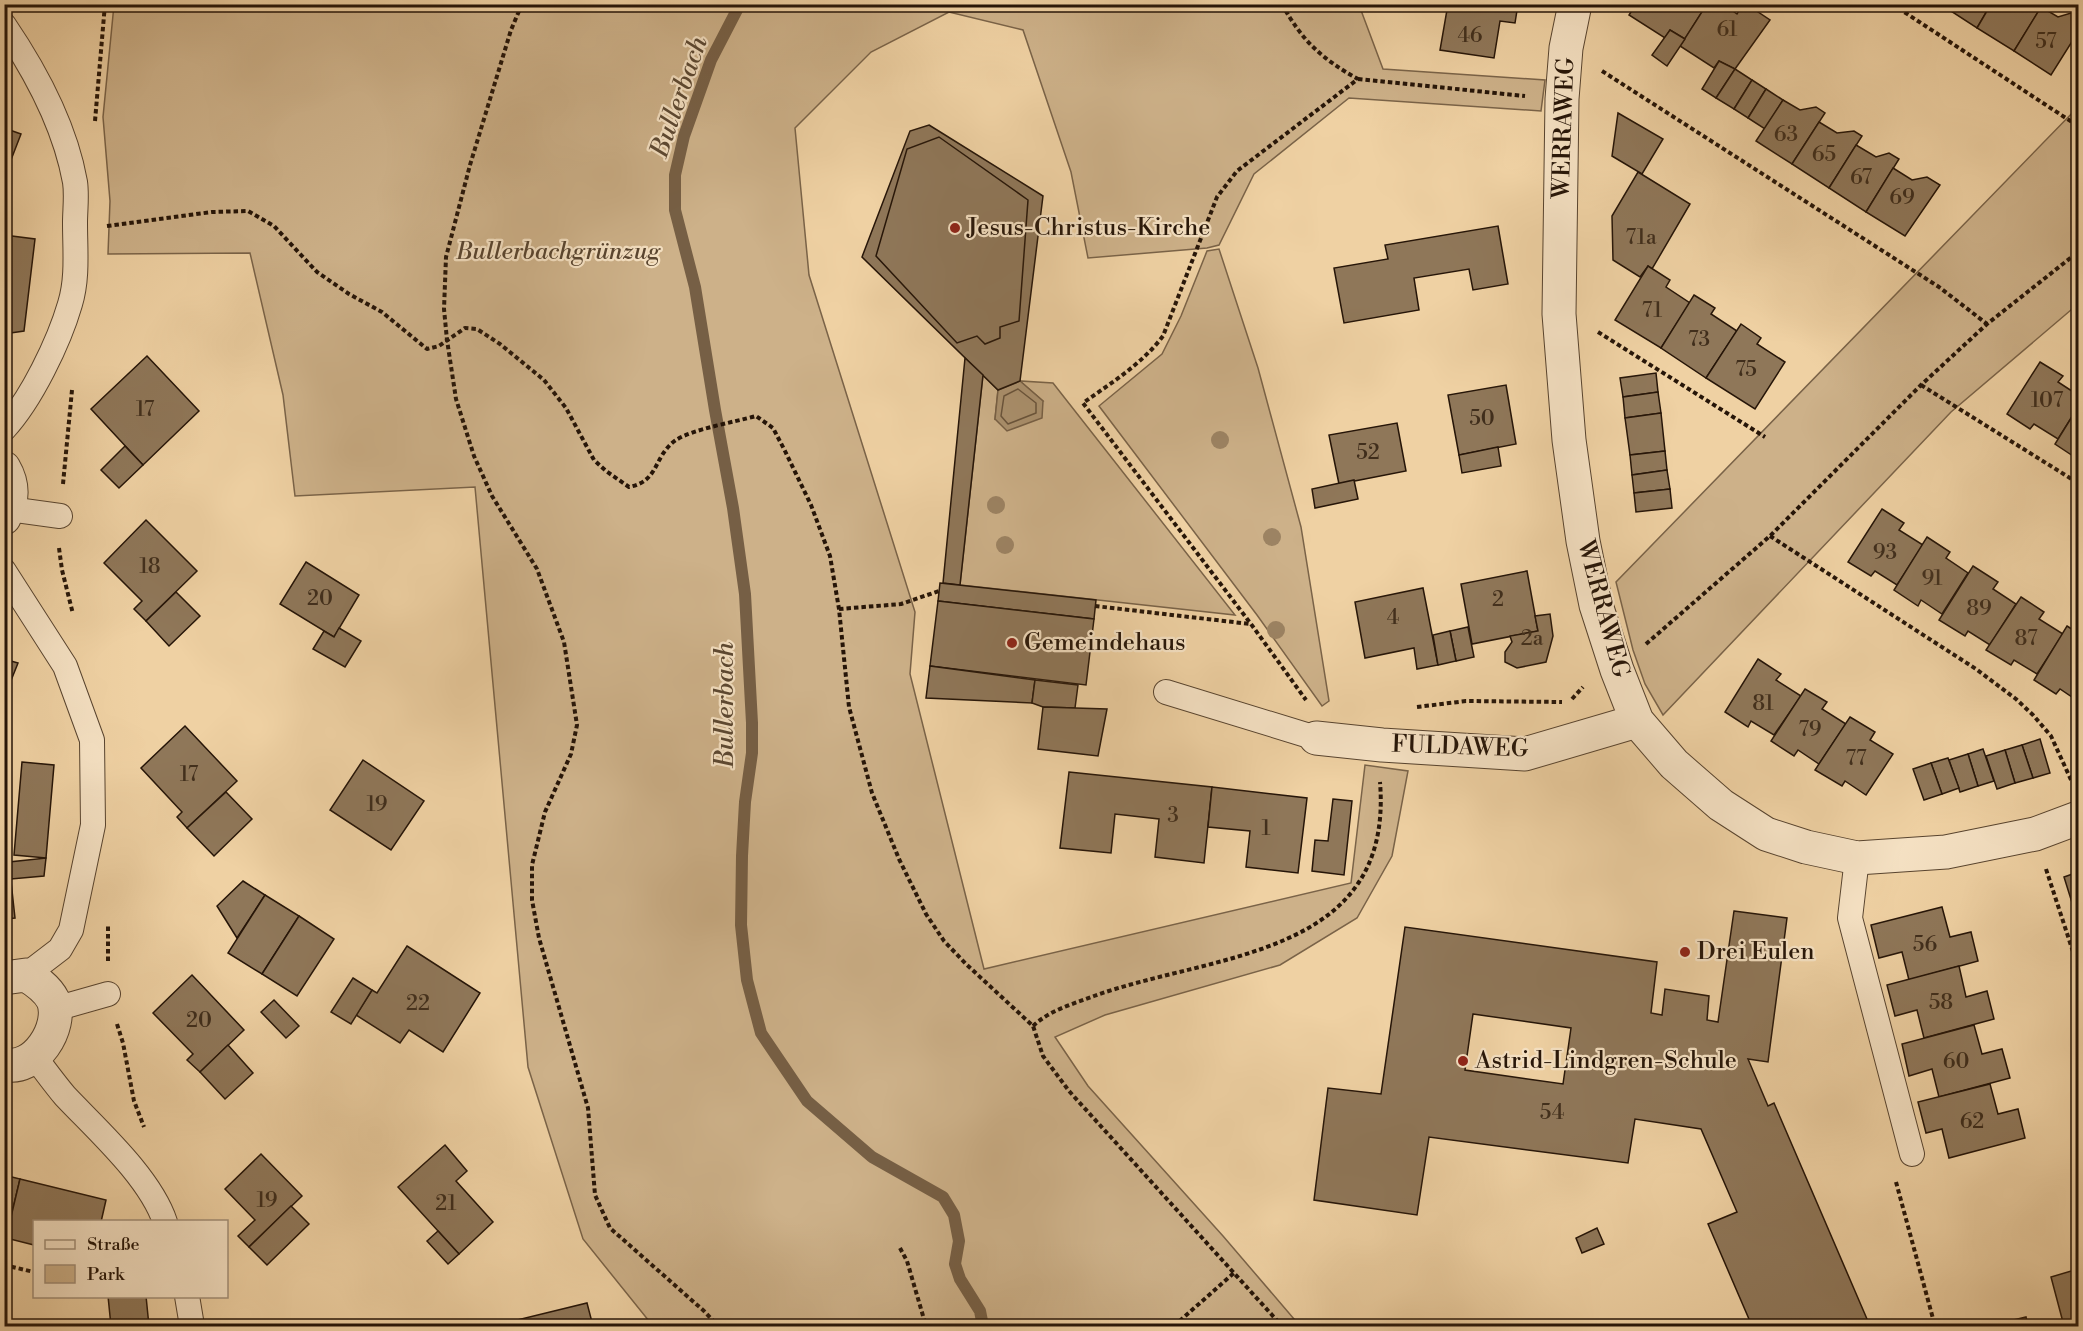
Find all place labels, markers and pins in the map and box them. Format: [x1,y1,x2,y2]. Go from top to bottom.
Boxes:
place label: Jesus-Christus-Kirche [966,213,1210,243]
marker: Jesus-Christus-Kirche [948,221,962,235]
place label: Gemeindehaus [1024,628,1186,658]
marker: Gemeindehaus [1005,636,1019,650]
place label: Drei Eulen [1697,937,1815,967]
marker: Drei Eulen [1678,945,1692,959]
place label: Astrid-Lindgren-Schule [1474,1046,1737,1076]
marker: Astrid-Lindgren-Schule [1456,1054,1470,1068]

